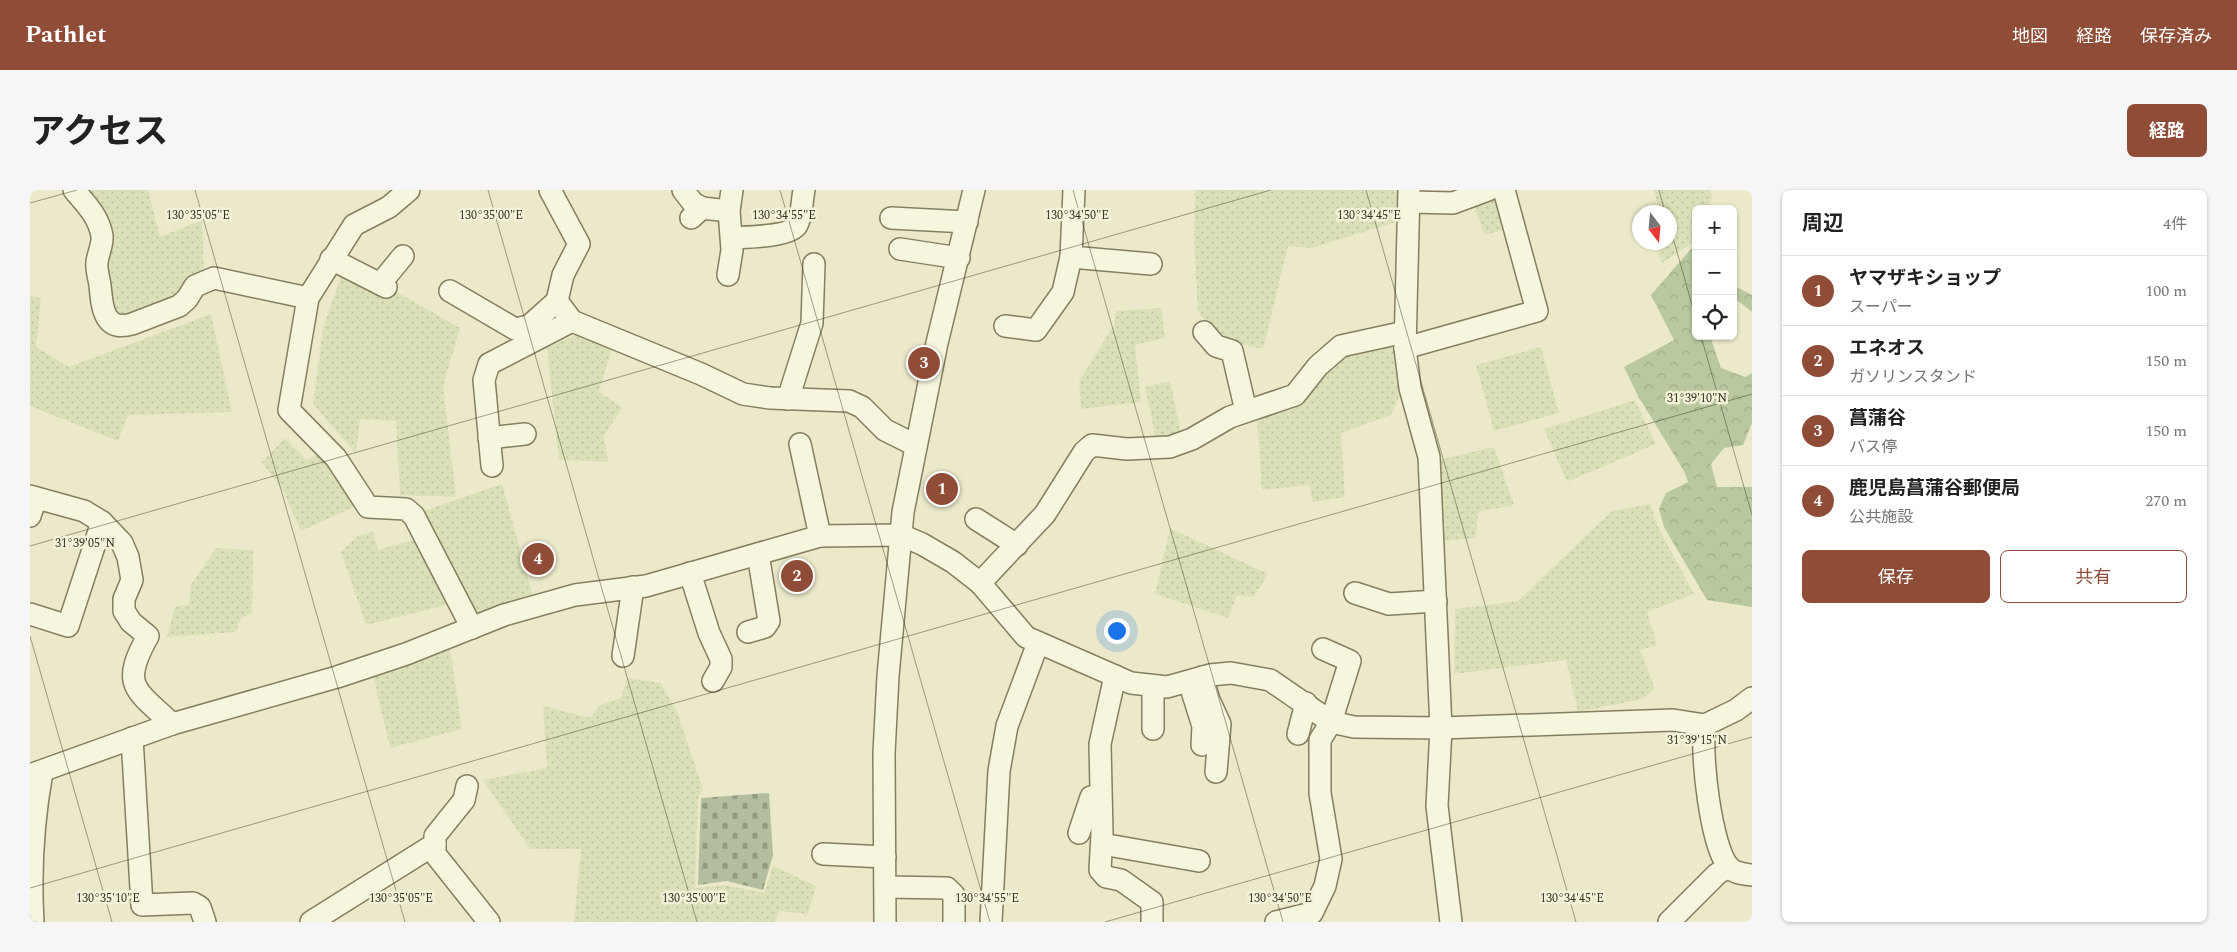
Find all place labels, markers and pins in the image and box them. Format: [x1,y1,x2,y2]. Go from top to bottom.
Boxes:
pin: 3 [908,344,940,382]
pin: 1 [926,470,958,508]
pin: 4 [522,540,554,578]
pin: 2 [781,557,813,595]

